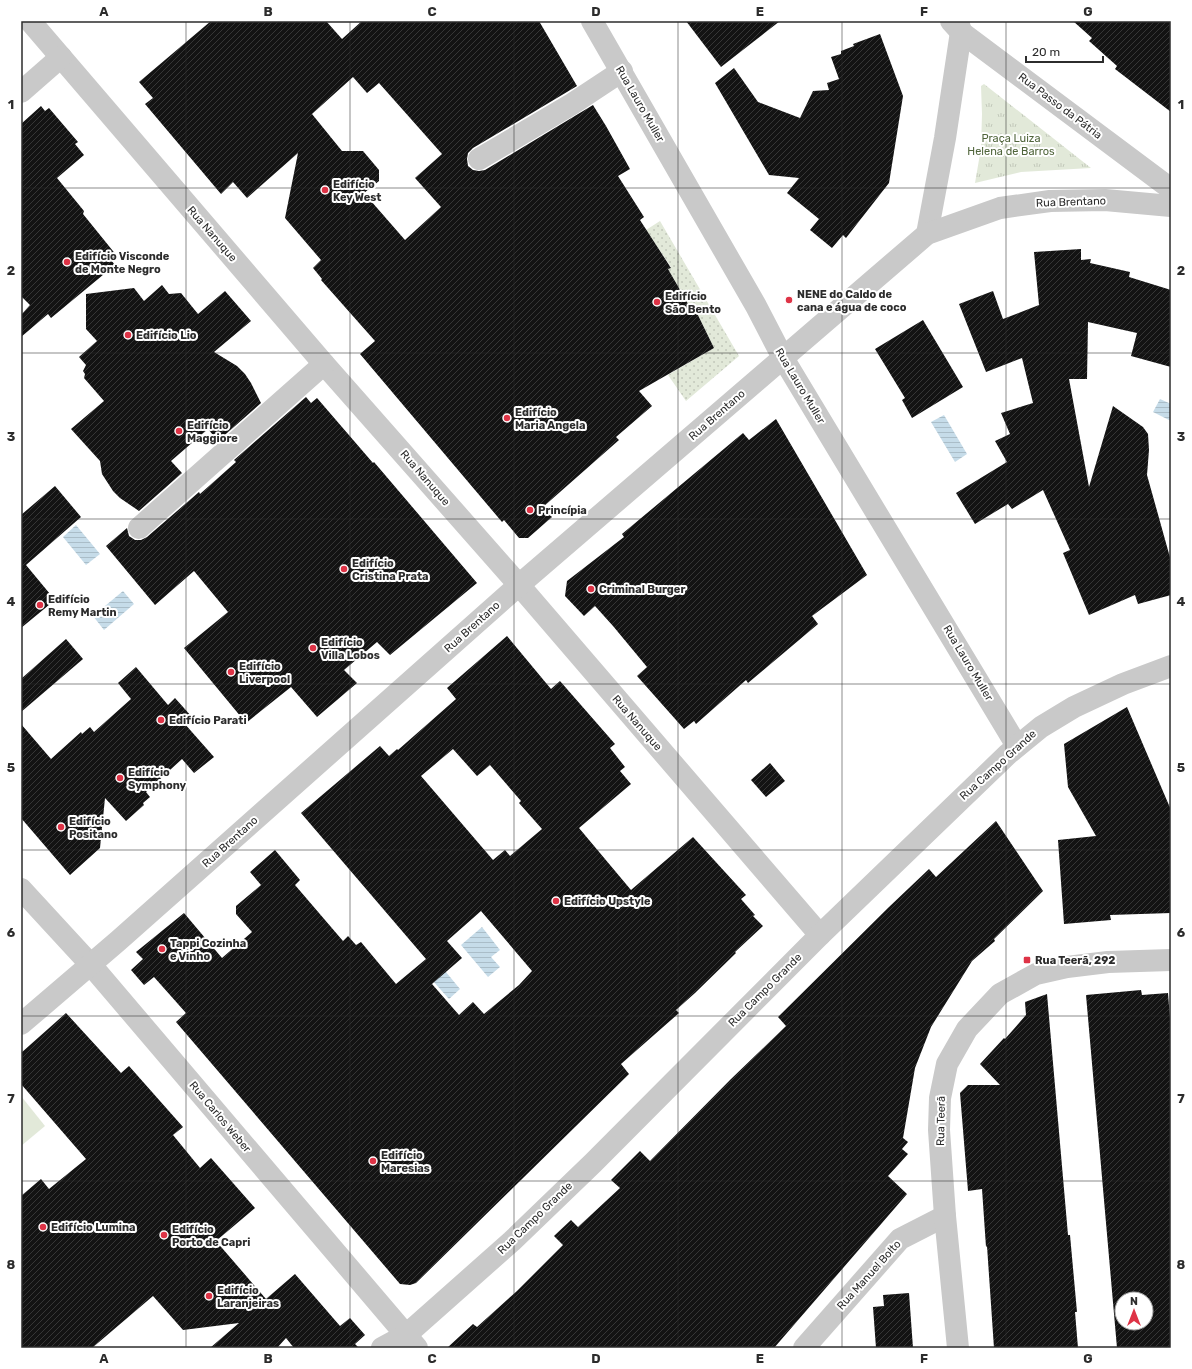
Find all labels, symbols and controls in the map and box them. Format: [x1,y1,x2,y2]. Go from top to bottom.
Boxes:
text: A [99,4,109,19]
text: B [263,4,273,19]
text: C [427,4,437,19]
text: D [591,4,601,19]
text: E [756,4,764,19]
text: F [920,4,928,19]
text: G [1083,4,1093,19]
scale bar [1026,38,1103,64]
text: 20 m [1032,45,1060,59]
street label: Rua Lauro Muller [613,64,667,145]
street label: Rua Passo da Pátria [1016,70,1104,142]
text: 1 [8,97,14,112]
text: 1 [1178,97,1184,112]
park label: Praça Luiza Helena de Barros [967,132,1055,158]
place label: Edifício Key West [333,178,381,204]
marker: Edifício Key West [320,185,330,195]
street label: Rua Brentano [1036,194,1106,210]
street label: Rua Nanuque [184,204,240,264]
place label: Edifício Visconde de Monte Negro [75,250,170,276]
marker: Edifício Visconde de Monte Negro [62,257,72,267]
text: 2 [7,263,15,278]
text: 2 [1177,263,1185,278]
place label: NENE do Caldo de cana e água de coco [797,288,907,314]
place label: Edifício São Bento [665,290,721,316]
marker: NENE do Caldo de cana e água de coco [784,295,794,305]
marker: Edifício São Bento [652,297,662,307]
place label: Edifício Lio [136,329,197,342]
marker: Edifício Lio [123,330,133,340]
street label: Rua Lauro Muller [772,346,828,427]
street label: Rua Brentano [686,387,748,443]
place label: Edifício Maria Angela [515,406,585,432]
marker: Edifício Maria Angela [502,413,512,423]
place label: Edifício Maggiore [187,419,238,445]
marker: Edifício Maggiore [174,426,184,436]
text: 3 [7,429,16,444]
text: 3 [1177,429,1186,444]
street label: Rua Nanuque [397,448,453,508]
place label: Princípia [538,504,587,517]
marker: Princípia [525,505,535,515]
place label: Edifício Cristina Prata [352,557,429,583]
marker: Edifício Cristina Prata [339,564,349,574]
place label: Criminal Burger [599,583,685,596]
marker: Criminal Burger [586,584,596,594]
place label: Edifício Remy Martin [48,593,117,619]
text: 4 [7,594,16,609]
text: 4 [1177,594,1186,609]
street label: Rua Brentano [442,599,502,655]
marker: Edifício Remy Martin [35,600,45,610]
street label: Rua Lauro Muller [940,623,996,704]
place label: Edifício Villa Lobos [321,636,380,662]
marker: Edifício Villa Lobos [308,643,318,653]
place label: Edifício Liverpool [239,660,290,686]
marker: Edifício Liverpool [226,667,236,677]
street label: Rua Nanuque [609,693,665,753]
place label: Edifício Parati [169,714,247,727]
marker: Edifício Parati [156,715,166,725]
street label: Rua Campo Grande [957,727,1039,803]
text: 5 [7,760,15,775]
text: 5 [1177,760,1185,775]
place label: Edifício Symphony [128,766,187,792]
marker: Edifício Symphony [115,773,125,783]
street label: Rua Brentano [200,814,260,870]
place label: Edifício Positano [69,815,118,841]
marker: Edifício Positano [56,822,66,832]
place label: Edifício Upstyle [564,895,651,908]
marker: Edifício Upstyle [551,896,561,906]
text: 6 [7,925,16,940]
text: 6 [1177,925,1186,940]
place label: Tappi Cozinha e Vinho [170,937,246,963]
marker: Tappi Cozinha e Vinho [157,944,167,954]
street label: Rua Campo Grande [726,951,804,1029]
place label: Rua Teerã, 292 [1035,954,1115,967]
marker: Rua Teerã, 292 [1022,955,1032,965]
street label: Rua Carlos Weber [186,1079,254,1156]
text: 7 [7,1091,15,1106]
text: 7 [1177,1091,1185,1106]
street label: Rua Teerã [934,1096,948,1146]
place label: Edifício Maresias [381,1149,430,1175]
marker: Edifício Maresias [368,1156,378,1166]
street label: Rua Campo Grande [495,1179,575,1257]
place label: Edifício Lumina [51,1221,135,1234]
marker: Edifício Lumina [38,1222,48,1232]
place label: Edifício Porto de Capri [172,1223,250,1249]
marker: Edifício Porto de Capri [159,1230,169,1240]
street label: Rua Manuel Bolto [834,1238,904,1312]
text: 8 [7,1257,16,1272]
text: 8 [1177,1257,1186,1272]
place label: Edifício Laranjeiras [217,1284,279,1310]
marker: Edifício Laranjeiras [204,1291,214,1301]
north arrow [1114,1291,1154,1331]
text: N [1130,1295,1138,1308]
text: A [99,1351,109,1366]
text: B [263,1351,273,1366]
text: C [427,1351,437,1366]
text: D [591,1351,601,1366]
text: E [756,1351,764,1366]
text: F [920,1351,928,1366]
text: G [1083,1351,1093,1366]

